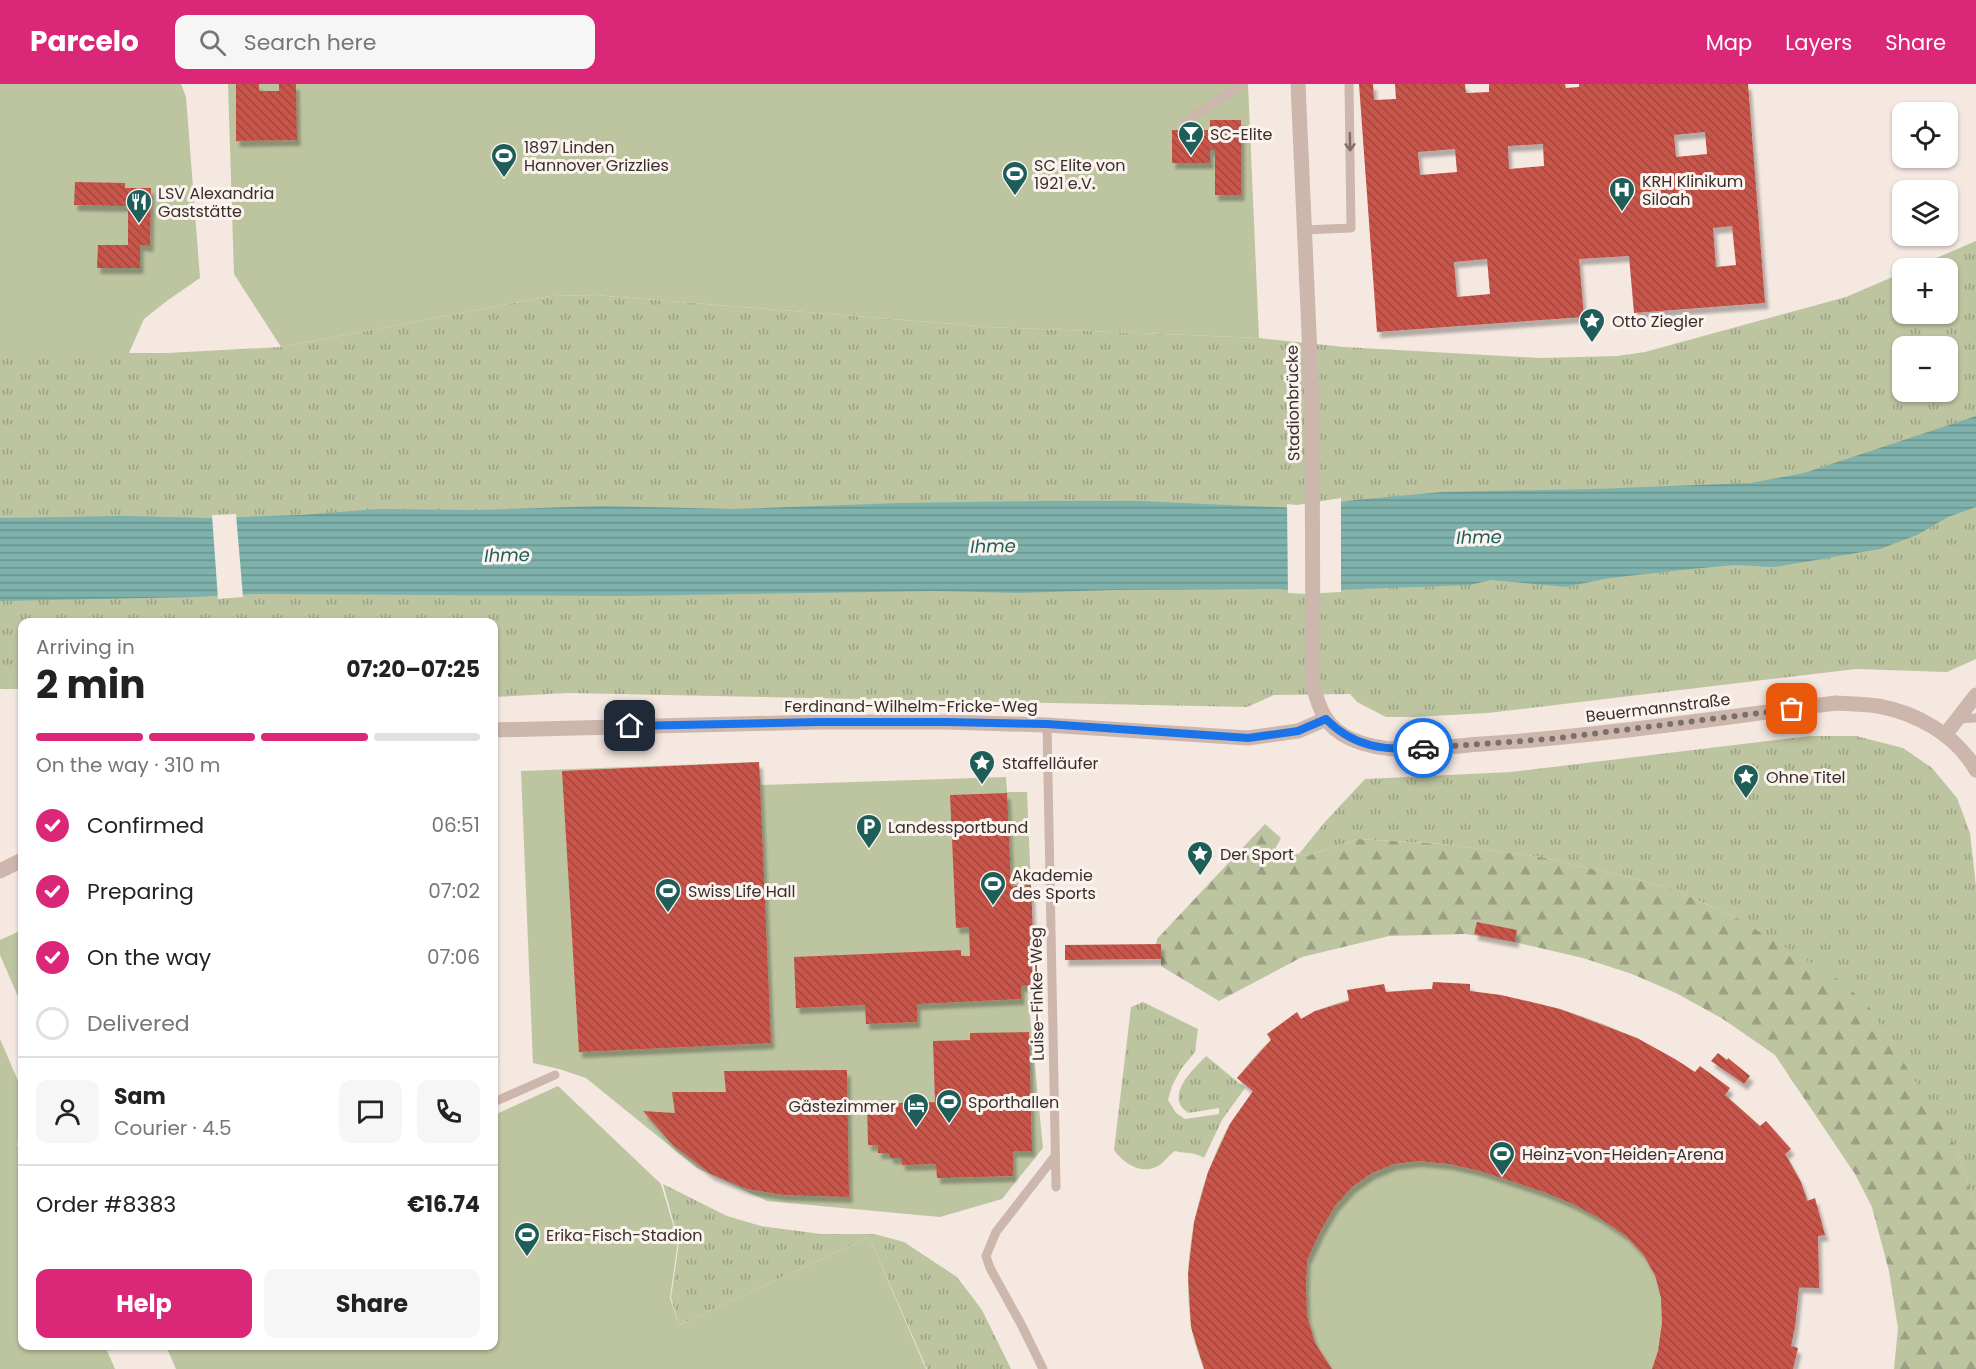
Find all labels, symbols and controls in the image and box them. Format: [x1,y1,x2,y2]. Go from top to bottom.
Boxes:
search box [175,15,595,69]
text: Parcelo [30,22,139,61]
icon: search [196,26,229,59]
text: Search here [244,27,376,58]
text: Map [1706,28,1752,57]
text: Layers [1785,28,1852,57]
text: Share [1885,28,1946,57]
map controls [1892,102,1958,402]
button: locate [1892,102,1958,168]
bar icon: SC-Elite [1176,119,1206,157]
place label: SC-Elite [1210,123,1272,146]
one-way arrow [1344,132,1356,152]
place label: 1897 Linden Hannover Grizzlies [524,136,669,177]
sports icon: 1897 Linden Hannover Grizzlies [489,141,519,179]
place label: SC Elite von 1921 e.V. [1034,154,1126,195]
sports icon: SC Elite von 1921 e.V. [1000,159,1030,197]
place label: KRH Klinikum Siloah [1642,170,1743,211]
hospital icon: KRH Klinikum Siloah [1607,175,1637,213]
button: layers [1892,180,1958,246]
place label: LSV Alexandria Gaststätte [158,182,274,223]
restaurant icon: LSV Alexandria Gaststätte [124,187,154,225]
button: + [1892,258,1958,324]
place icon: Otto Ziegler [1577,306,1607,344]
place label: Otto Ziegler [1612,310,1704,333]
button: − [1892,336,1958,402]
street label: Stadionbrücke [1280,345,1306,461]
water label: Ihme [1456,524,1502,550]
water label: Ihme [970,533,1016,559]
water label: Ihme [484,542,530,568]
text: Arriving in [36,633,135,661]
text: 07:20–07:25 [346,654,480,685]
text: 2 min [36,657,146,712]
pin [1766,683,1817,734]
street label: Beuermannstraße [1584,688,1732,728]
icon: bag [1775,692,1808,725]
street label: Ferdinand-Wilhelm-Fricke-Weg [784,695,1038,718]
pin [604,700,655,751]
icon: home [613,709,646,742]
courier [1393,718,1453,778]
icon: car [1407,732,1440,765]
place icon: Staffelläufer [967,748,997,786]
text: On the way · 310 m [36,751,220,779]
place label: Staffelläufer [1002,752,1099,775]
place icon: Ohne Titel [1731,762,1761,800]
place label: Ohne Titel [1766,766,1846,789]
icon: check [36,809,69,842]
text: Confirmed [87,810,204,841]
text: 06:51 [432,811,480,839]
parking icon: Landessportbund [854,812,884,850]
place label: Landessportbund [888,816,1028,839]
place icon: Der Sport [1185,839,1215,877]
place label: Der Sport [1220,843,1294,866]
place label: Akademie des Sports [1012,864,1096,905]
sports icon: Akademie des Sports [978,869,1008,907]
icon: check [36,875,69,908]
text: Preparing [87,876,194,907]
sports icon: Swiss Life Hall [653,876,683,914]
text: 07:02 [428,877,480,905]
place label: Swiss Life Hall [688,880,796,903]
street label: Luise-Finke-Weg [1024,927,1050,1061]
icon: check [36,941,69,974]
text: On the way [87,942,211,973]
text: 07:06 [427,943,480,971]
text: Delivered [87,1008,190,1039]
button: person [36,1080,99,1143]
button: chat [339,1080,402,1143]
button: phone [417,1080,480,1143]
text: Sam [114,1081,166,1112]
sports icon: Sporthallen [934,1087,964,1125]
hotel icon: Gästezimmer [901,1091,931,1129]
place label: Sporthallen [968,1091,1059,1114]
place label: Gästezimmer [789,1095,896,1118]
text: Courier · 4.5 [114,1114,232,1142]
sports icon: Heinz-von-Heiden-Arena [1487,1139,1517,1177]
place label: Heinz-von-Heiden-Arena [1522,1143,1724,1166]
text: Order #8383 [36,1189,176,1220]
text: €16.74 [407,1189,480,1220]
sports icon: Erika-Fisch-Stadion [512,1220,542,1258]
place label: Erika-Fisch-Stadion [546,1224,702,1247]
button: Help [36,1269,252,1338]
button: Share [264,1269,480,1338]

